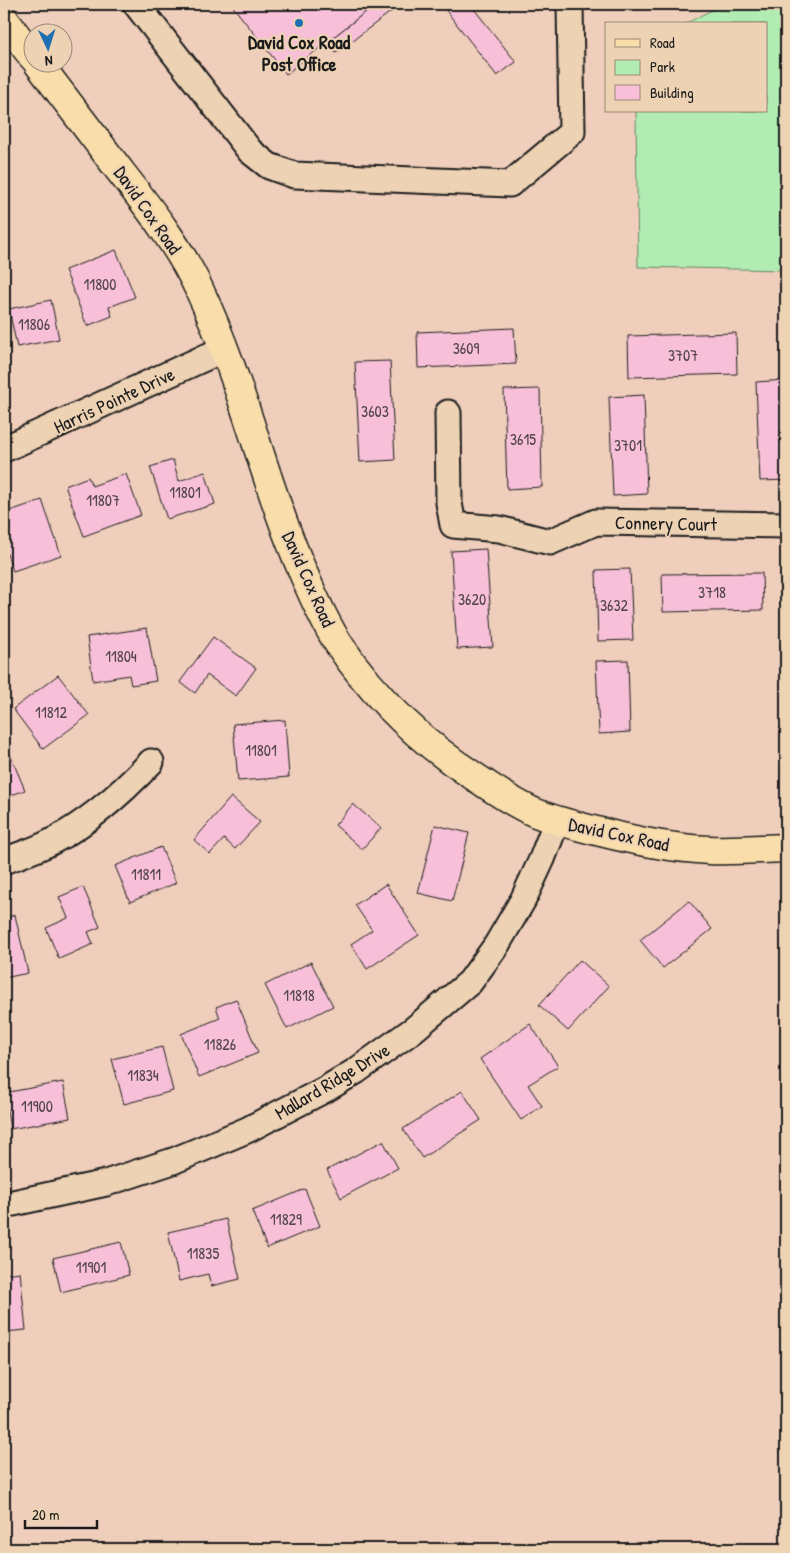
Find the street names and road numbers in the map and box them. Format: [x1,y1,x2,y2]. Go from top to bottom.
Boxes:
street label: David Cox Road [108,161,188,260]
street label: Harris Pointe Drive [49,360,179,439]
street label: Connery Court [615,509,718,537]
street label: David Cox Road [276,527,342,632]
street label: David Cox Road [566,811,672,857]
street label: Mallard Ridge Drive [270,1036,395,1126]

